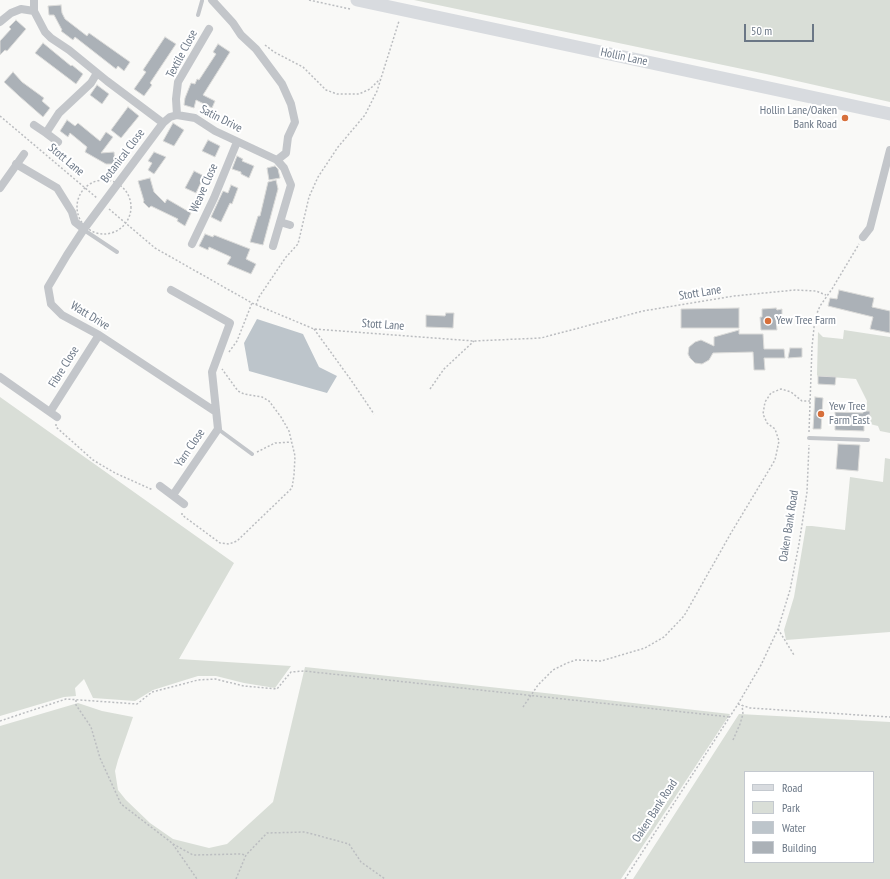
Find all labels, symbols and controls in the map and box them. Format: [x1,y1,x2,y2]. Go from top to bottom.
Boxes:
scale bar [746,16,816,42]
text: 50 m [751,23,772,38]
street label: Textile Close [163,27,201,81]
street label: Hollin Lane [599,45,649,69]
street label: Satin Drive [197,102,245,136]
place label: Hollin Lane/Oaken Bank Road [760,104,837,132]
marker: Hollin Lane/Oaken Bank Road [840,113,850,123]
street label: Botanical Close [98,126,148,186]
street label: Stott Lane [45,141,87,179]
street label: Weave Close [187,161,221,215]
street label: Stott Lane [678,283,722,303]
street label: Watt Drive [68,299,112,333]
place label: Yew Tree Farm [776,314,836,328]
street label: Stott Lane [361,316,405,334]
marker: Yew Tree Farm [763,316,773,326]
street label: Fibre Close [46,344,82,390]
place label: Yew Tree Farm East [829,400,870,428]
marker: Yew Tree Farm East [816,409,826,419]
street label: Yarn Close [172,426,208,470]
street label: Oaken Bank Road [776,489,802,563]
legend [744,771,874,863]
street label: Oaken Bank Road [629,777,681,845]
text: Road [782,780,802,795]
text: Park [782,800,800,815]
text: Water [782,820,806,835]
text: Building [782,840,817,855]

